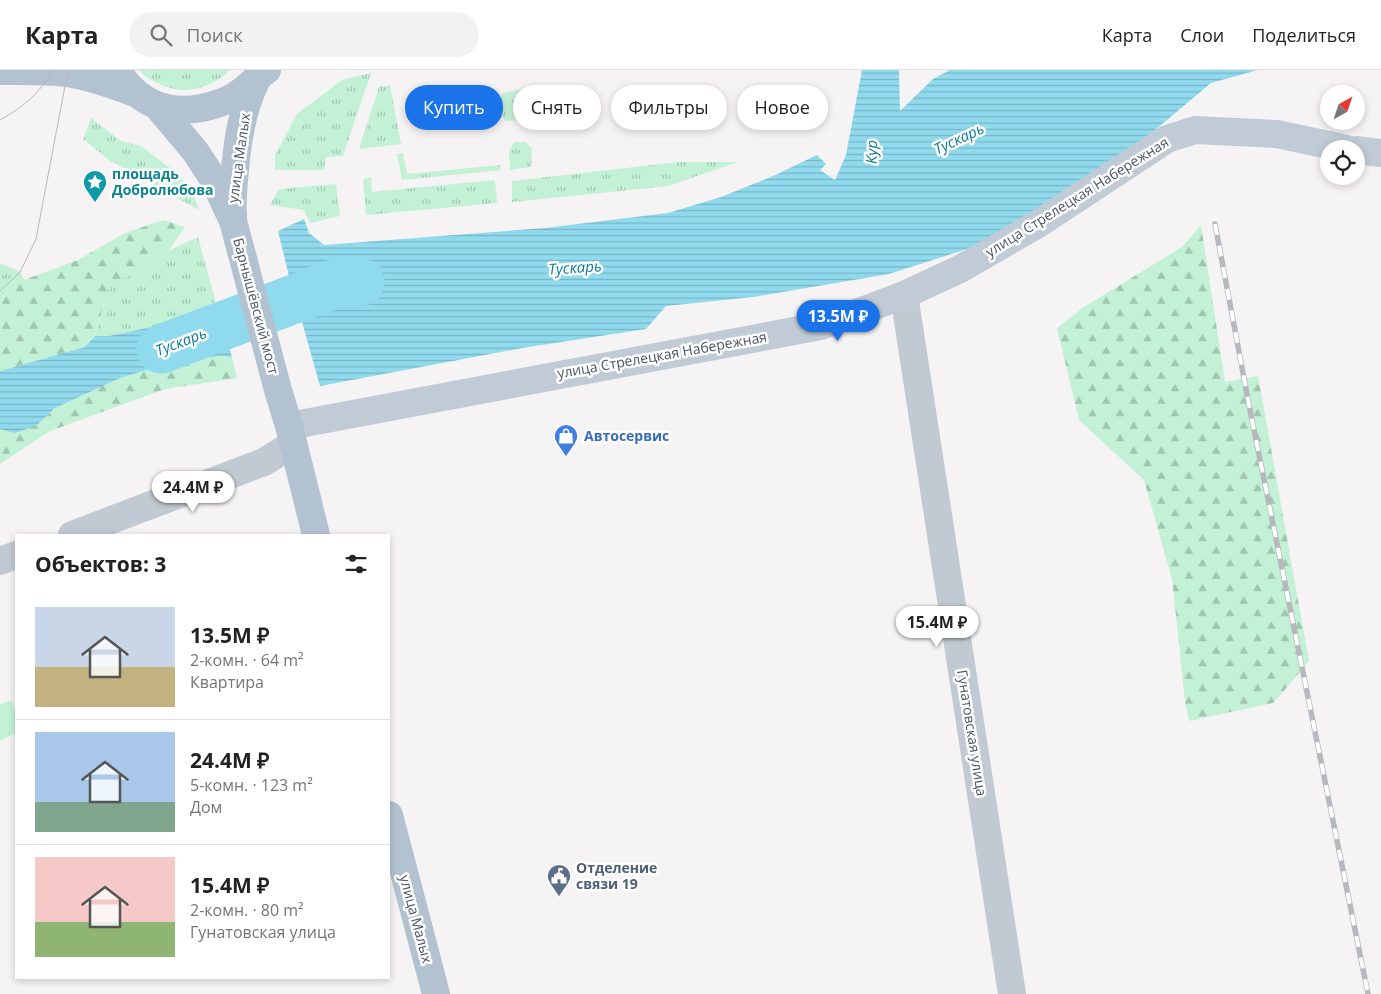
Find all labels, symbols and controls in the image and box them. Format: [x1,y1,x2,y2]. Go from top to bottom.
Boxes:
search box [129,12,479,57]
text: Карта [25,18,99,51]
icon: search [147,21,175,49]
text: Поиск [187,22,243,48]
text: Карта [1102,23,1152,47]
text: Слои [1180,23,1224,47]
text: Поделиться [1252,23,1356,47]
chip: Купить [405,85,503,130]
chip: Снять [513,85,601,130]
chip: Фильтры [611,85,727,130]
chip: Новое [737,85,828,130]
north arrow [1320,85,1365,130]
map controls [1320,85,1365,185]
street label: улица Малых [223,111,254,204]
water label: Тускарь [930,118,987,158]
street label: улица Стрелецкая Набережная [982,132,1172,261]
water label: Кур [861,140,881,164]
button: locate [1320,140,1365,185]
place label: площадь Добролюбова [112,164,214,199]
place icon: площадь Добролюбова [82,169,108,203]
street label: Барнышёвский мост [229,236,284,376]
water label: Тускарь [548,255,602,279]
pin: 13.5M ₽ [792,300,884,342]
text: 13.5M ₽ [808,305,868,327]
water label: Тускарь [152,322,209,360]
street label: улица Стрелецкая Набережная [556,327,768,382]
shop icon: Автосервис [553,423,579,457]
place label: Автосервис [584,426,669,445]
pin: 24.4M ₽ [147,470,239,513]
text: 24.4M ₽ [163,476,223,498]
text: Объектов: 3 [35,550,166,578]
icon: filters [342,550,370,578]
pin: 15.4M ₽ [891,606,983,648]
text: 15.4M ₽ [907,611,967,633]
text: 13.5M ₽ [190,621,270,649]
icon: home [75,627,135,687]
text: 2-комн. · 64 m² [190,649,304,671]
street label: Гунатовская улица [953,668,992,797]
text: Квартира [190,671,264,693]
text: 24.4M ₽ [190,746,270,774]
icon: home [75,752,135,812]
text: 5-комн. · 123 m² [190,774,313,796]
text: Дом [190,796,222,818]
place label: Отделение связи 19 [576,858,657,893]
public building icon: Отделение связи 19 [546,863,572,897]
text: 15.4M ₽ [190,871,270,899]
street label: улица Малых [396,873,438,966]
icon: home [75,877,135,937]
text: 2-комн. · 80 m² [190,899,304,921]
text: Гунатовская улица [190,921,336,943]

